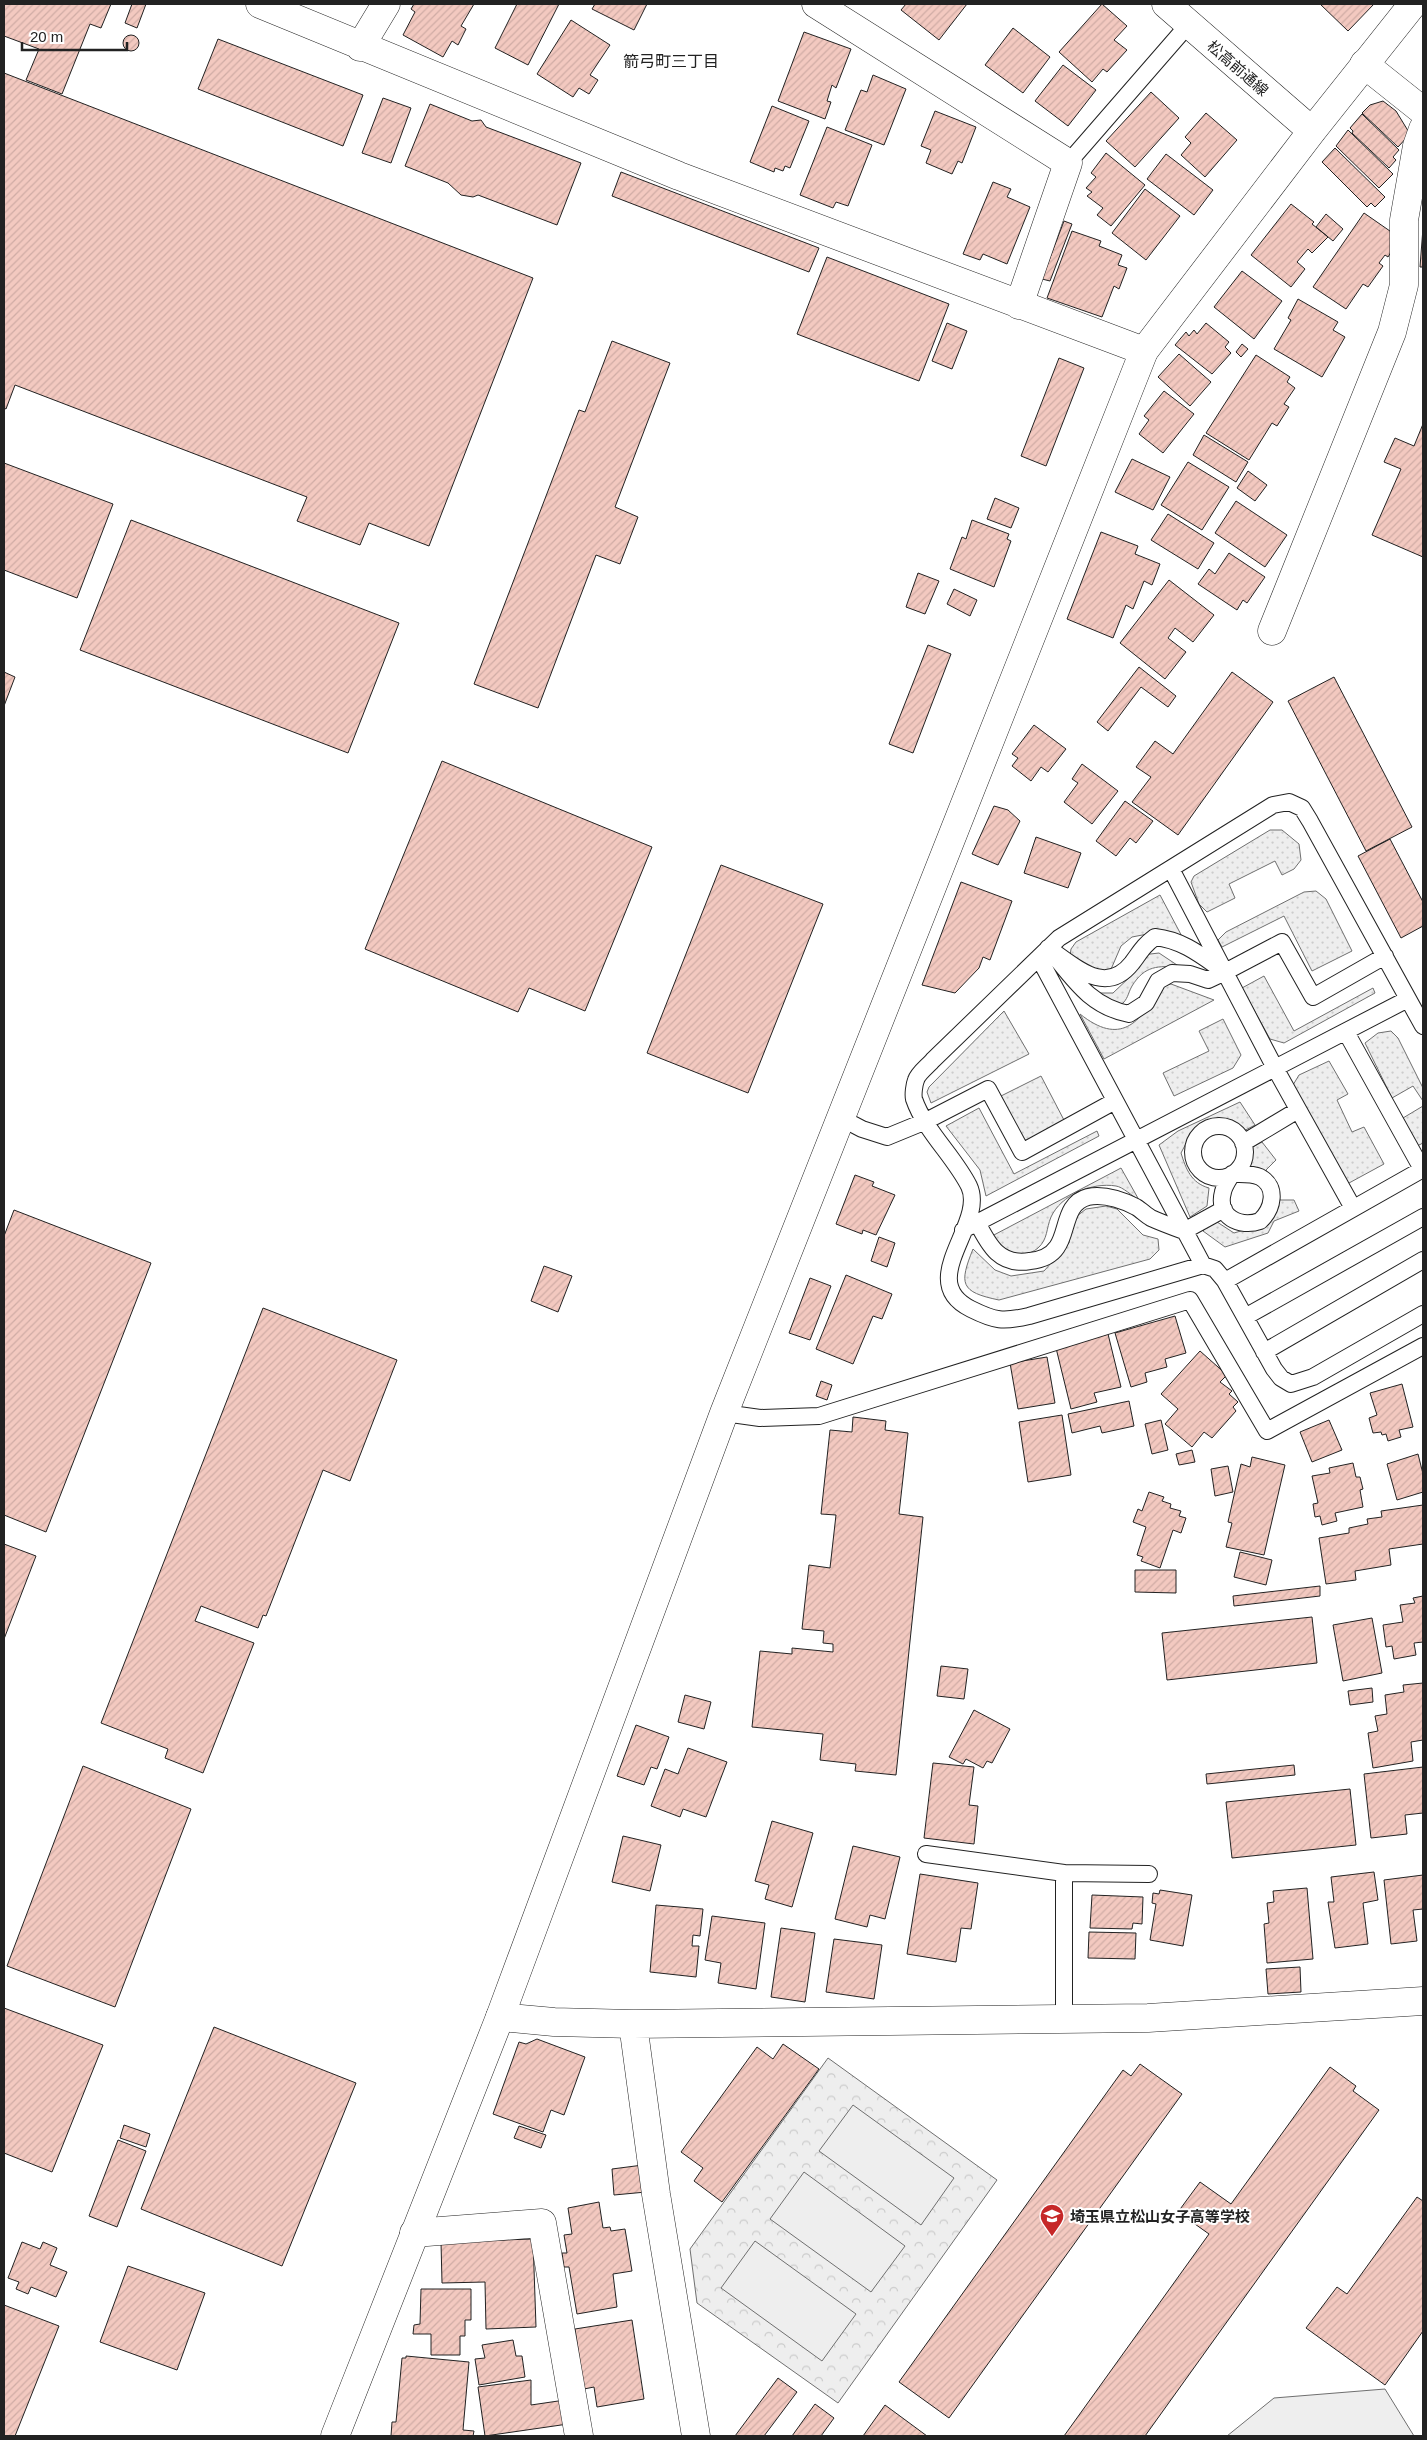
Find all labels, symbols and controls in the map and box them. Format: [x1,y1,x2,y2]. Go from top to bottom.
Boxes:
scale bar [22,20,128,52]
text: 20 m [30,28,63,45]
street label: 松高前通線 [1204,37,1272,99]
district label: 箭弓町三丁目 [623,53,719,70]
school or university icon: 埼玉県立松山女子高等学校 [1039,2203,1065,2237]
place label: 埼玉県立松山女子高等学校 [1070,2208,1250,2225]

